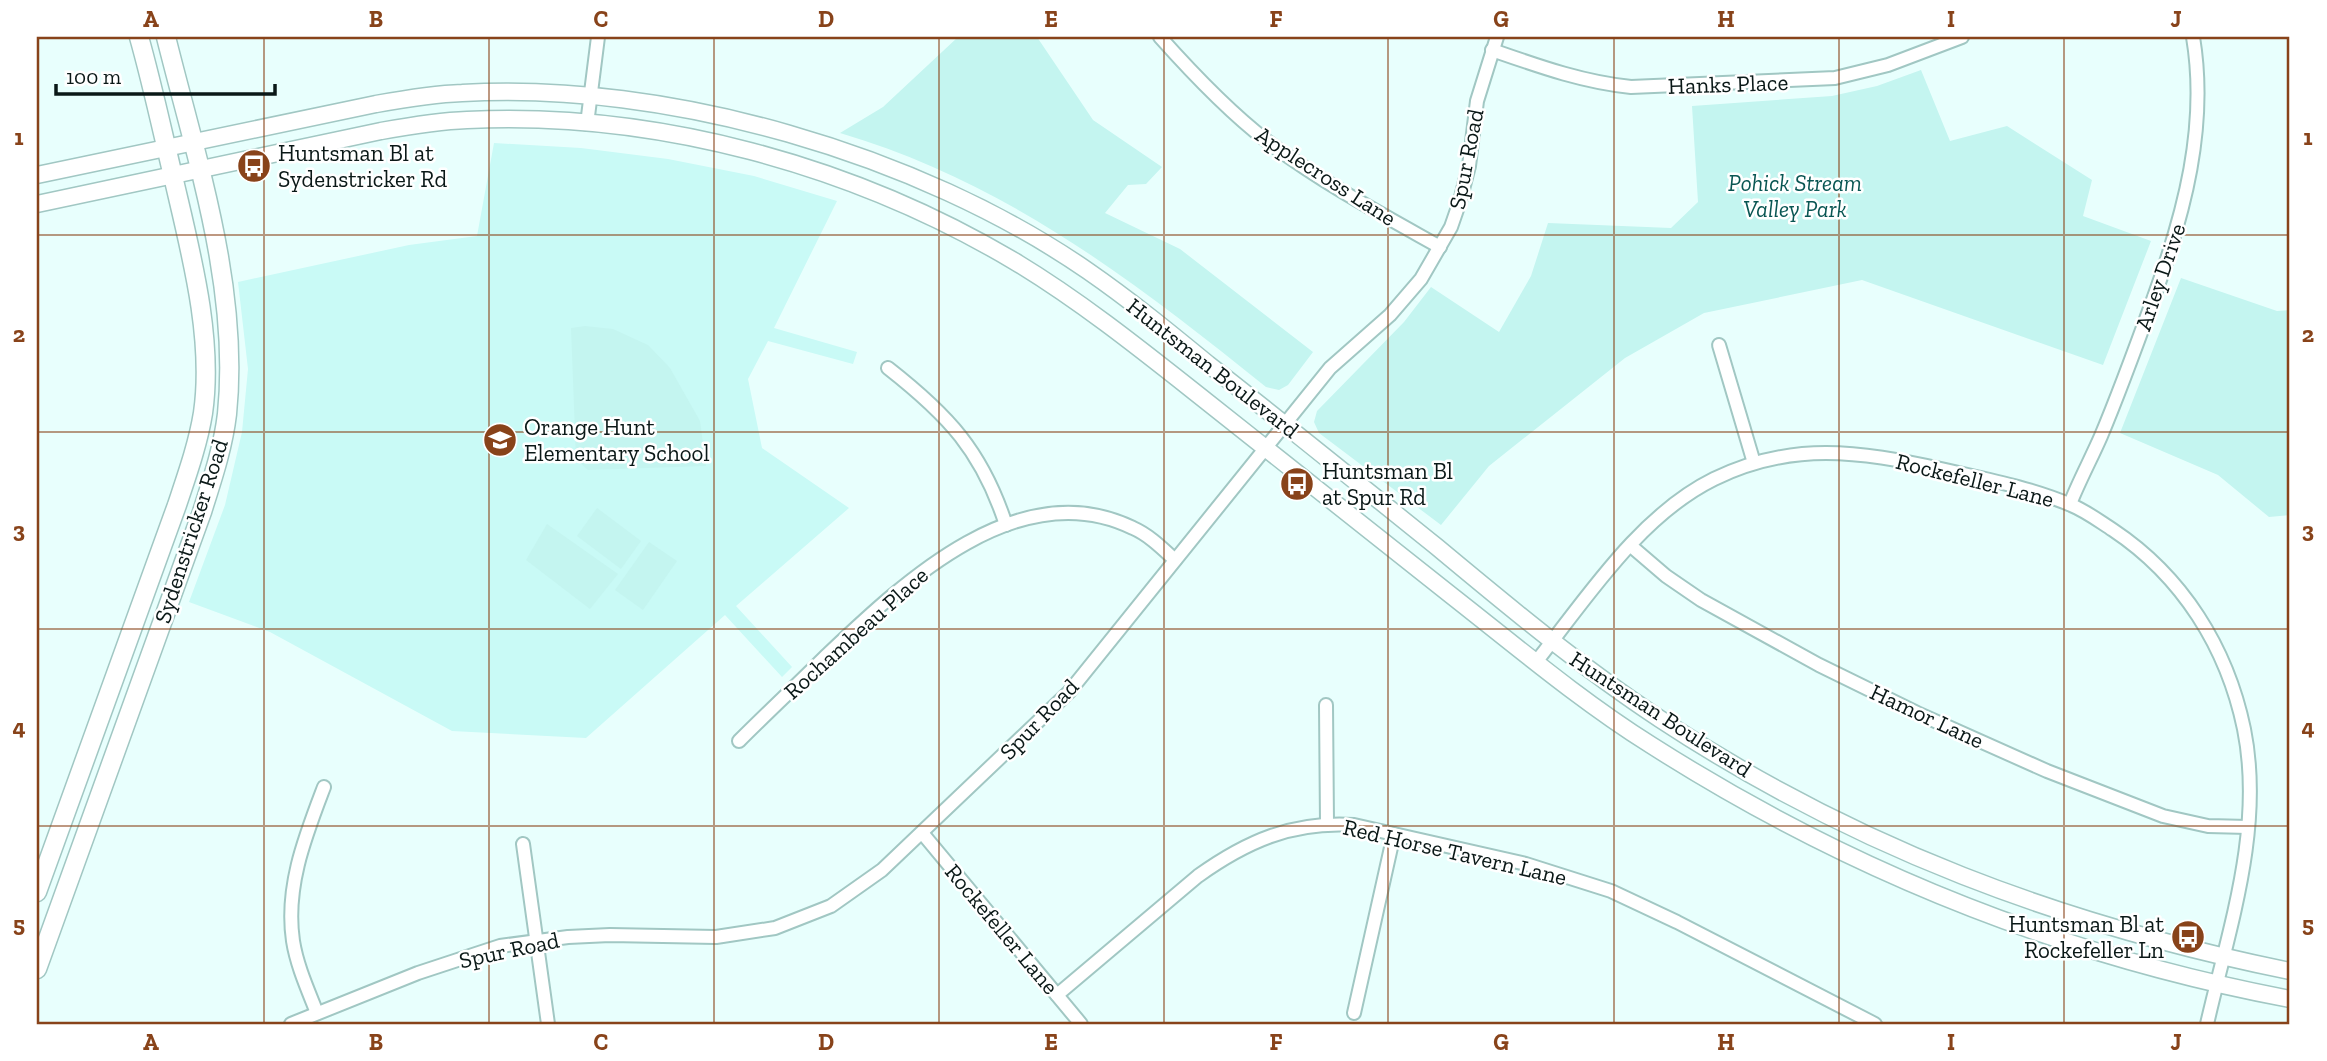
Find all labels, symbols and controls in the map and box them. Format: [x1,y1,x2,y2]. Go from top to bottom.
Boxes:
text: A [143,5,159,33]
text: B [369,5,383,33]
text: C [594,5,608,33]
text: D [818,5,834,33]
text: E [1044,5,1058,33]
text: F [1269,5,1283,33]
text: G [1493,5,1509,33]
text: H [1717,5,1735,33]
text: I [1947,5,1955,33]
text: J [2170,5,2182,33]
scale bar [56,52,275,96]
text: 100 m [66,64,121,89]
street label: Hanks Place [1667,68,1789,100]
street label: Spur Road [1443,106,1490,212]
street label: Applecross Lane [1250,120,1402,232]
text: 1 [14,123,24,151]
text: 1 [2303,123,2313,151]
place label: Huntsman Bl at Sydenstricker Rd [278,139,447,193]
bus stop icon: Huntsman Bl at Sydenstricker Rd [235,147,273,185]
park label: Pohick Stream Valley Park [1728,169,1862,223]
street label: Arley Drive [2129,220,2191,334]
street label: Huntsman Boulevard [1121,292,1305,444]
text: 2 [13,320,25,348]
text: 2 [2302,320,2314,348]
place label: Orange Hunt Elementary School [524,413,710,467]
school or university icon: Orange Hunt Elementary School [481,421,519,459]
street label: Sydenstricker Road [148,435,234,627]
street label: Rockefeller Lane [1893,447,2057,513]
place label: Huntsman Bl at Spur Rd [1322,457,1453,511]
bus stop icon: Huntsman Bl at Spur Rd [1278,465,1316,503]
text: 3 [13,516,25,544]
text: 3 [2302,516,2314,544]
street label: Rochambeau Place [778,561,934,705]
street label: Huntsman Boulevard [1565,645,1757,783]
street label: Spur Road [994,672,1085,765]
street label: Hamor Lane [1866,678,1988,754]
text: 4 [12,713,26,741]
text: 4 [2301,713,2315,741]
street label: Red Horse Tavern Lane [1340,813,1570,891]
street label: Rockefeller Lane [939,858,1065,1000]
text: 5 [13,910,25,938]
place label: Huntsman Bl at Rockefeller Ln [2008,910,2164,964]
text: 5 [2302,910,2314,938]
bus stop icon: Huntsman Bl at Rockefeller Ln [2169,918,2207,956]
street label: Spur Road [456,926,562,974]
text: A [143,1028,159,1056]
text: B [369,1028,383,1056]
text: C [594,1028,608,1056]
text: D [818,1028,834,1056]
text: E [1044,1028,1058,1056]
text: F [1269,1028,1283,1056]
text: G [1493,1028,1509,1056]
text: H [1717,1028,1735,1056]
text: I [1947,1028,1955,1056]
text: J [2170,1028,2182,1056]

